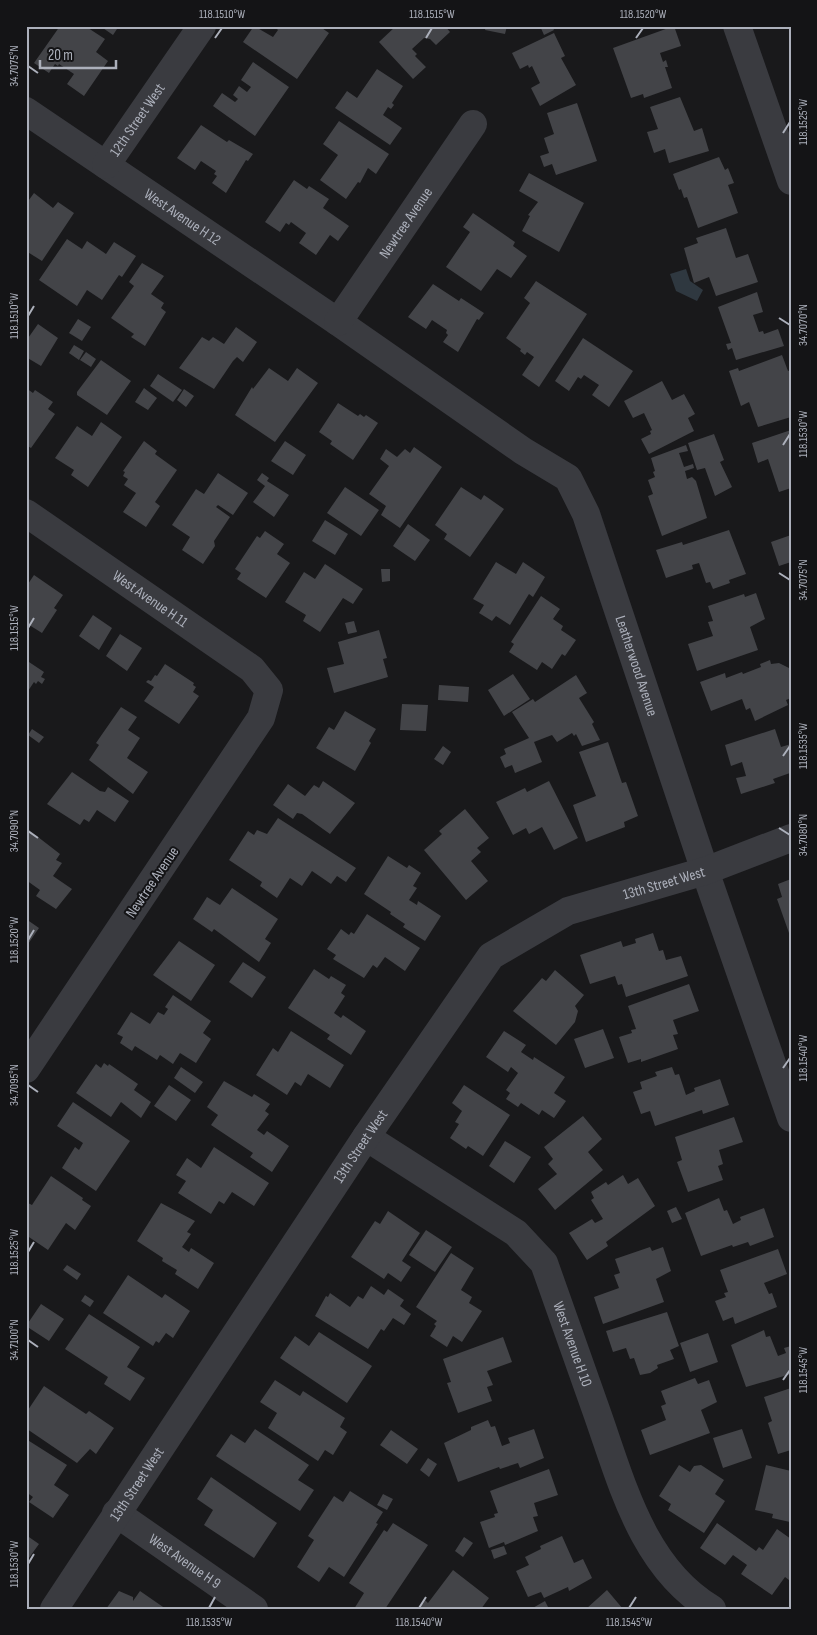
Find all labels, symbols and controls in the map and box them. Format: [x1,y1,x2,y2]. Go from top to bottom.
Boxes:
text: 118.1510°W [199,7,245,22]
text: 118.1515°W [409,7,455,22]
text: 118.1520°W [620,7,667,22]
scale bar [40,38,116,70]
text: 34.7075°N [7,45,22,87]
text: 20 m [48,46,73,65]
street label: 12th Street West [106,79,170,160]
text: 118.1525°W [796,99,811,145]
street label: Newtree Avenue [375,184,437,262]
street label: West Avenue H 12 [140,185,224,250]
text: 118.1510°W [7,293,22,339]
text: 34.7070°N [796,304,811,346]
text: 118.1530°W [796,410,811,457]
text: 34.7075°N [796,559,811,601]
street label: West Avenue H 11 [109,567,192,632]
text: 118.1515°W [7,605,22,651]
street label: Leatherwood Avenue [611,613,662,719]
text: 118.1535°W [796,723,811,769]
text: 34.7090°N [7,810,22,852]
text: 34.7080°N [796,814,811,856]
street label: Newtree Avenue [122,843,183,921]
street label: 13th Street West [621,862,708,904]
text: 118.1520°W [7,916,22,963]
text: 118.1540°W [796,1034,811,1081]
text: 34.7095°N [7,1064,22,1106]
street label: 13th Street West [329,1106,392,1187]
text: 118.1525°W [7,1229,22,1275]
street label: West Avenue H 10 [548,1299,596,1389]
text: 34.7100°N [7,1319,22,1361]
text: 118.1545°W [796,1347,811,1393]
street label: 13th Street West [106,1443,169,1525]
street label: West Avenue H 9 [145,1530,224,1593]
text: 118.1530°W [7,1540,22,1587]
text: 118.1535°W [186,1615,232,1630]
text: 118.1540°W [396,1615,443,1630]
text: 118.1545°W [606,1615,652,1630]

